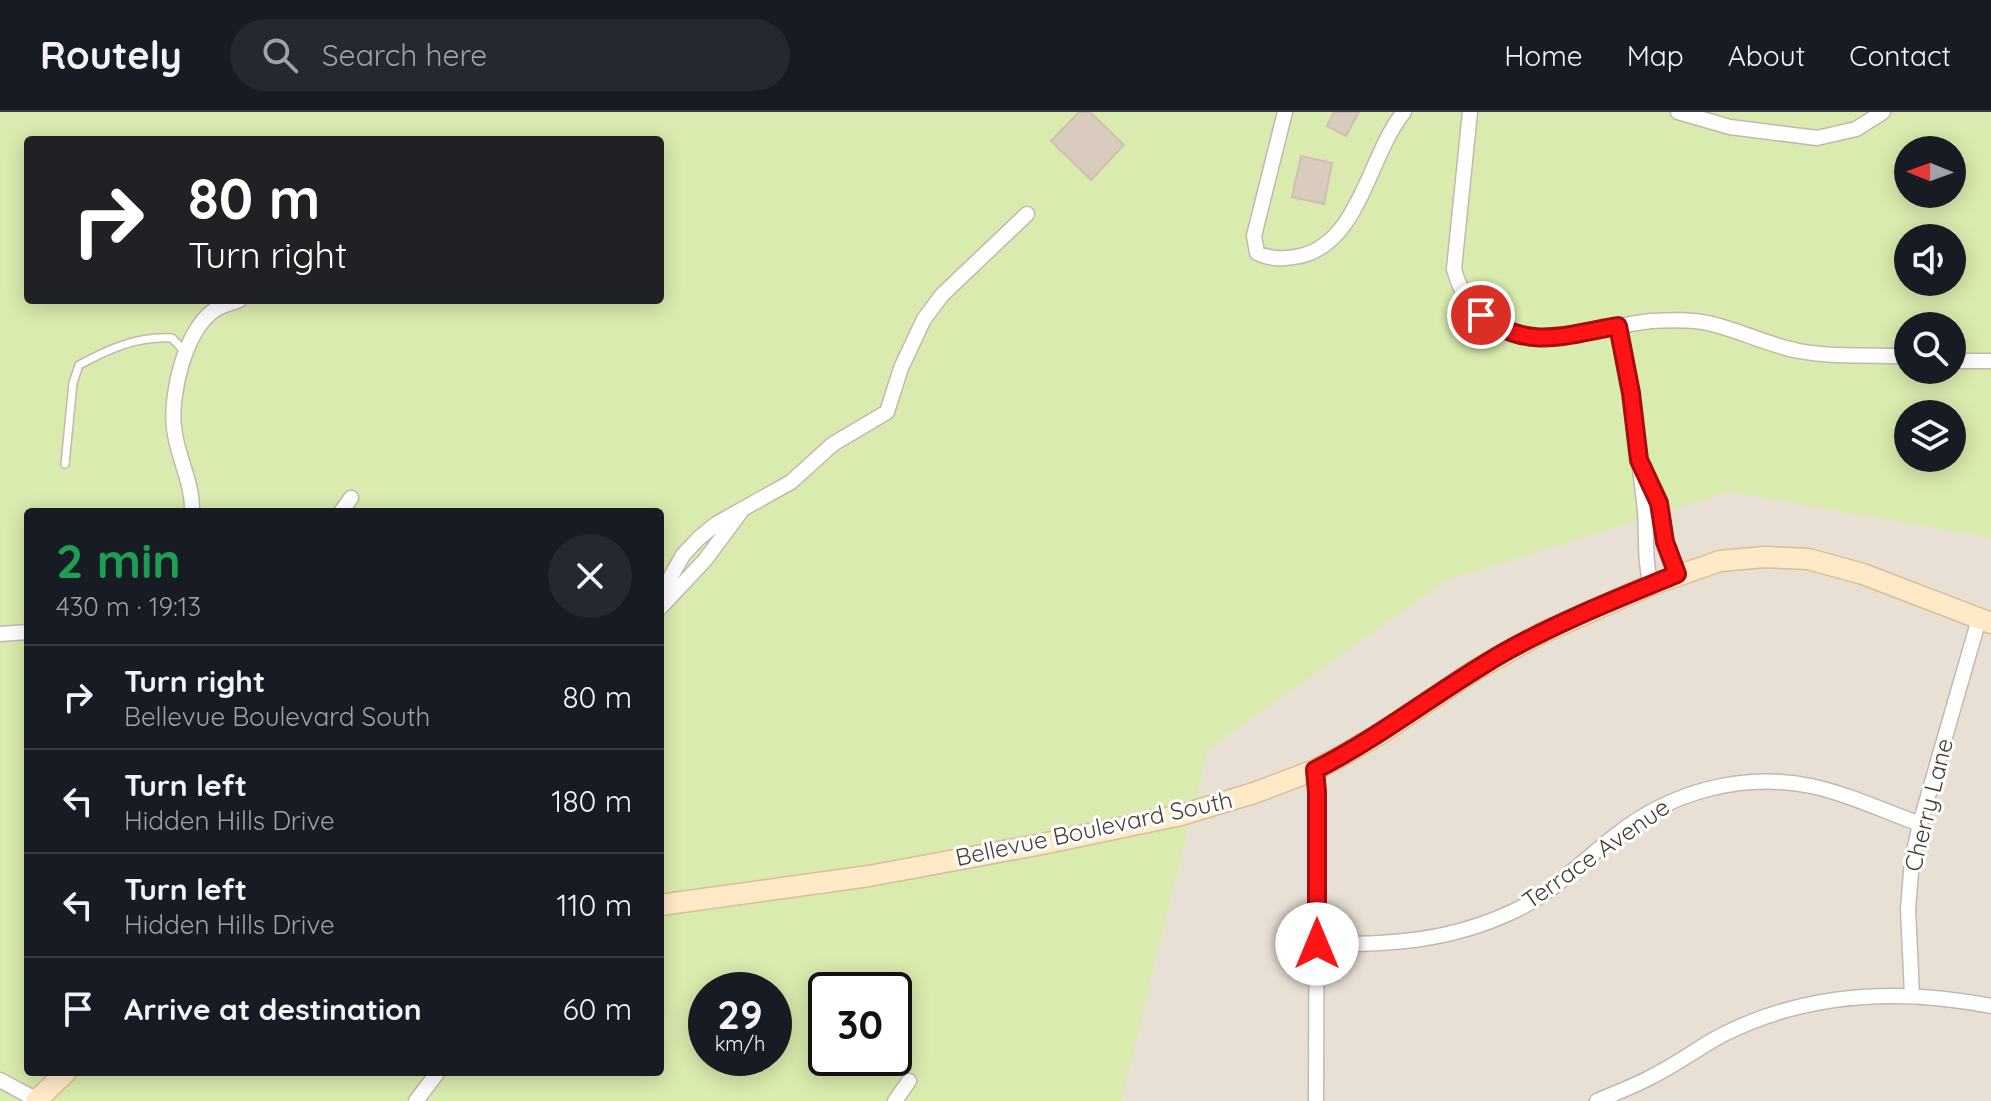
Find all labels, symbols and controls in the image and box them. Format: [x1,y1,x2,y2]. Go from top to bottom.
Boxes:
search box [230,19,790,91]
text: Routely [40,31,182,79]
icon: search [258,33,302,77]
text: Search here [322,36,487,74]
text: Home [1504,38,1583,73]
text: Map [1627,38,1684,73]
text: About [1728,38,1805,73]
text: Contact [1849,38,1951,73]
north arrow [1894,136,1966,208]
map controls [1894,136,1966,472]
text: 80 m [188,163,320,233]
icon: right [56,168,160,272]
button: sound [1894,224,1966,296]
text: Turn right [188,232,347,277]
pin [1447,281,1515,349]
icon: arrive [1459,293,1503,337]
button: search [1894,312,1966,384]
button: layers [1894,400,1966,472]
text: 2 min [56,530,181,590]
button: close [548,534,632,618]
text: 430 m · 19:13 [56,590,201,623]
text: Turn right [124,662,265,700]
icon: right [56,675,100,719]
text: 80 m [562,678,632,716]
text: Bellevue Boulevard South [124,700,430,733]
street label: Cherry Lane [1897,735,1959,875]
text: Turn left [124,766,247,804]
icon: left [56,779,100,823]
text: 180 m [551,782,632,820]
street label: Bellevue Boulevard South [952,784,1235,872]
street label: Terrace Avenue [1516,791,1675,915]
text: Hidden Hills Drive [124,804,335,837]
text: Turn left [124,870,247,908]
icon: left [56,883,100,927]
text: 110 m [556,886,632,924]
position arrow [1275,902,1359,986]
text: Hidden Hills Drive [124,908,335,941]
speed limit sign: 30 [808,972,912,1076]
icon: arrive [56,987,100,1031]
text: 29 [717,989,763,1039]
text: Arrive at destination [124,990,422,1028]
text: 60 m [562,990,632,1028]
text: km/h [715,1031,765,1056]

